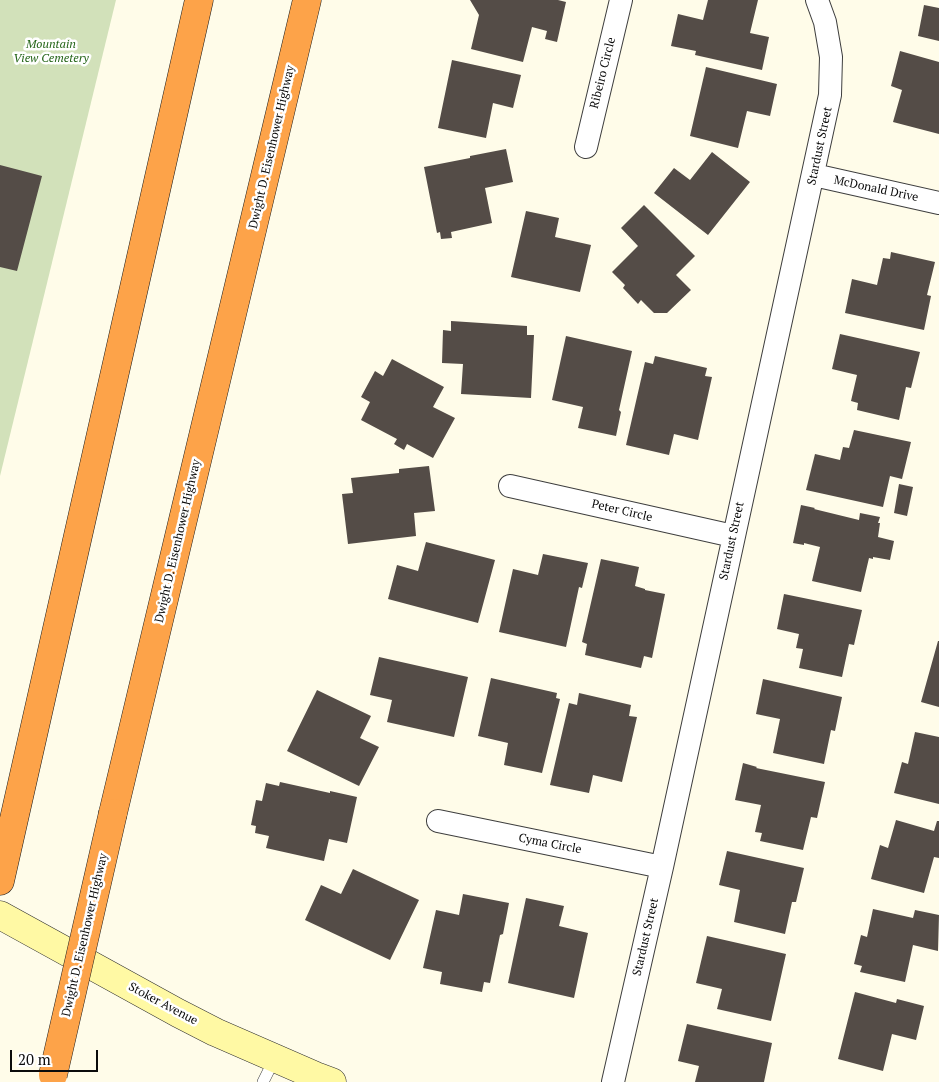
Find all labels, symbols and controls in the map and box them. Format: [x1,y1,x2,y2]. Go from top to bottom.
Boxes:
street label: Ribeiro Circle [587,36,619,110]
park label: Mountain View Cemetery [13,38,89,66]
street label: Dwight D. Eisenhower Highway [246,64,298,230]
street label: Stardust Street [805,106,835,186]
street label: McDonald Drive [832,173,920,205]
street label: Dwight D. Eisenhower Highway [152,458,204,624]
street label: Peter Circle [590,497,654,525]
street label: Stardust Street [717,501,747,581]
street label: Cyma Circle [517,831,583,857]
street label: Dwight D. Eisenhower Highway [59,852,111,1018]
street label: Stardust Street [630,897,662,977]
street label: Stoker Avenue [126,980,200,1028]
scale bar [12,1040,100,1072]
text: 20 m [18,1049,51,1069]

